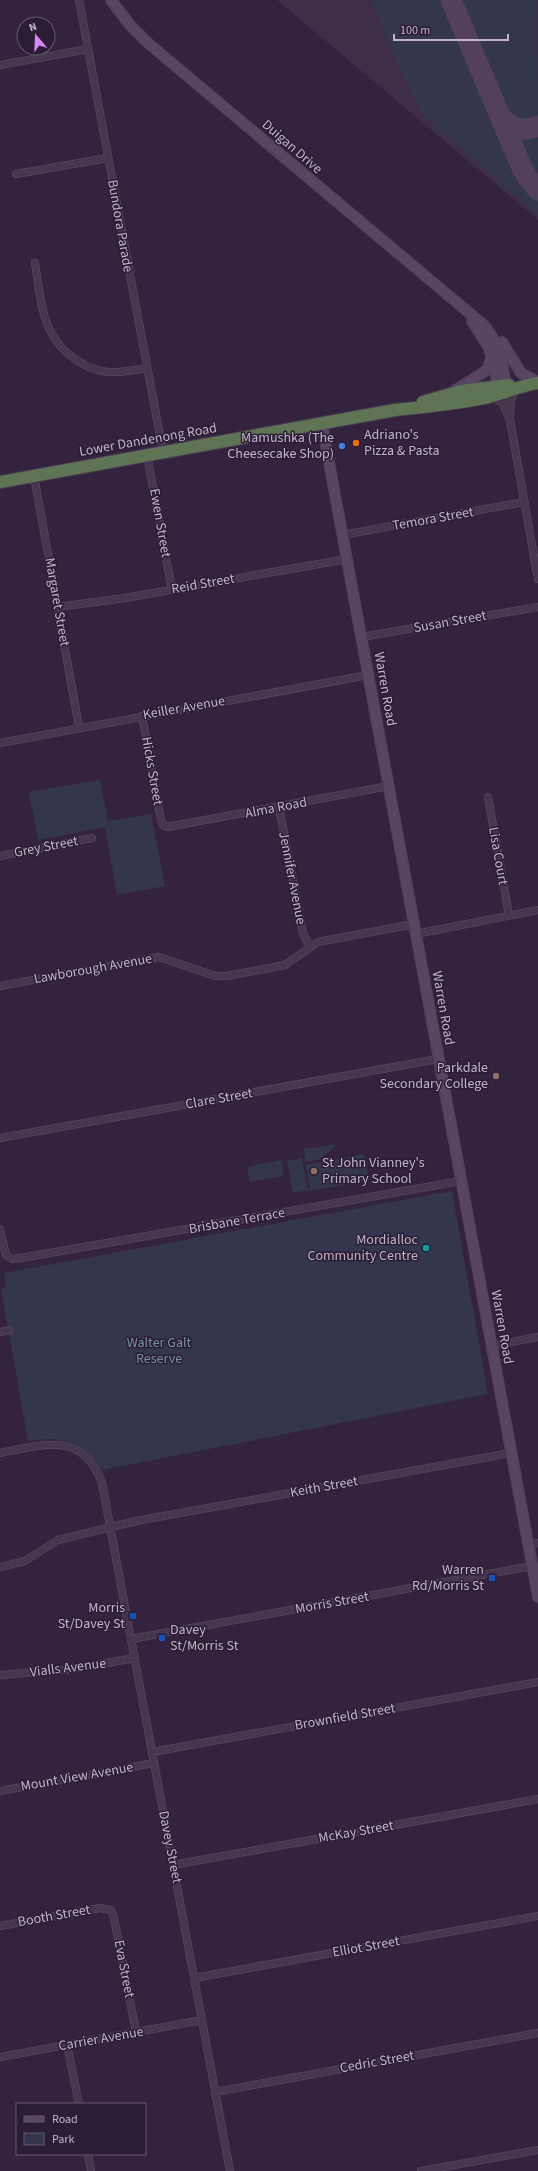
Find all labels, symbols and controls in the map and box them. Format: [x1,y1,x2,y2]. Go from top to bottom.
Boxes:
north arrow [16,16,56,56]
scale bar [394,16,508,42]
text: N [27,19,39,35]
text: 100 m [400,22,430,39]
street label: Duigan Drive [257,115,327,179]
street label: Bundora Parade [102,178,138,274]
street label: Lower Dandenong Road [78,418,218,462]
place label: Adriano's Pizza & Pasta [364,425,440,461]
place label: Mamushka (The Cheesecake Shop) [227,428,334,464]
marker: Adriano's Pizza & Pasta [351,438,361,448]
marker: Mamushka (The Cheesecake Shop) [337,441,347,451]
street label: Ewen Street [144,487,176,559]
street label: Temora Street [391,502,475,536]
street label: Margaret Street [39,556,75,648]
street label: Reid Street [170,569,236,599]
street label: Susan Street [412,606,488,638]
street label: Warren Road [369,650,401,728]
street label: Keiller Avenue [141,691,227,725]
street label: Hicks Street [136,735,168,807]
street label: Alma Road [243,792,309,824]
street label: Lisa Court [483,825,513,887]
street label: Jennifer Avenue [273,830,311,926]
street label: Grey Street [12,831,80,863]
street label: Lawborough Avenue [32,949,154,989]
street label: Warren Road [427,969,459,1047]
place label: Parkdale Secondary College [380,1058,488,1094]
marker: Parkdale Secondary College [491,1071,501,1081]
street label: Clare Street [184,1083,255,1115]
place label: St John Vianney's Primary School [322,1153,425,1189]
marker: St John Vianney's Primary School [309,1166,319,1176]
street label: Brisbane Terrace [187,1203,287,1239]
place label: Mordialloc Community Centre [307,1230,419,1266]
marker: Mordialloc Community Centre [421,1243,431,1253]
street label: Warren Road [486,1288,518,1366]
park label: Walter Galt Reserve [127,1333,192,1369]
street label: Keith Street [288,1471,360,1503]
place label: Warren Rd/Morris St [412,1560,484,1596]
marker: Warren Rd/Morris St [487,1573,497,1583]
street label: Morris Street [293,1587,371,1619]
place label: Morris St/Davey St [58,1598,125,1634]
marker: Morris St/Davey St [128,1611,138,1621]
place label: Davey St/Morris St [170,1620,239,1656]
marker: Davey St/Morris St [157,1633,167,1643]
street label: Vialls Avenue [29,1653,107,1683]
street label: Brownfield Street [293,1698,397,1736]
street label: Mount View Avenue [19,1757,135,1797]
street label: Davey Street [153,1809,187,1885]
street label: McKay Street [317,1815,395,1848]
street label: Booth Street [16,1900,92,1932]
street label: Elliot Street [331,1931,401,1963]
street label: Eva Street [109,1938,139,2000]
street label: Carrier Avenue [57,2022,145,2056]
street label: Cedric Street [338,2046,416,2078]
legend [16,2103,146,2155]
text: Road [52,2111,78,2128]
text: Park [52,2131,74,2148]

